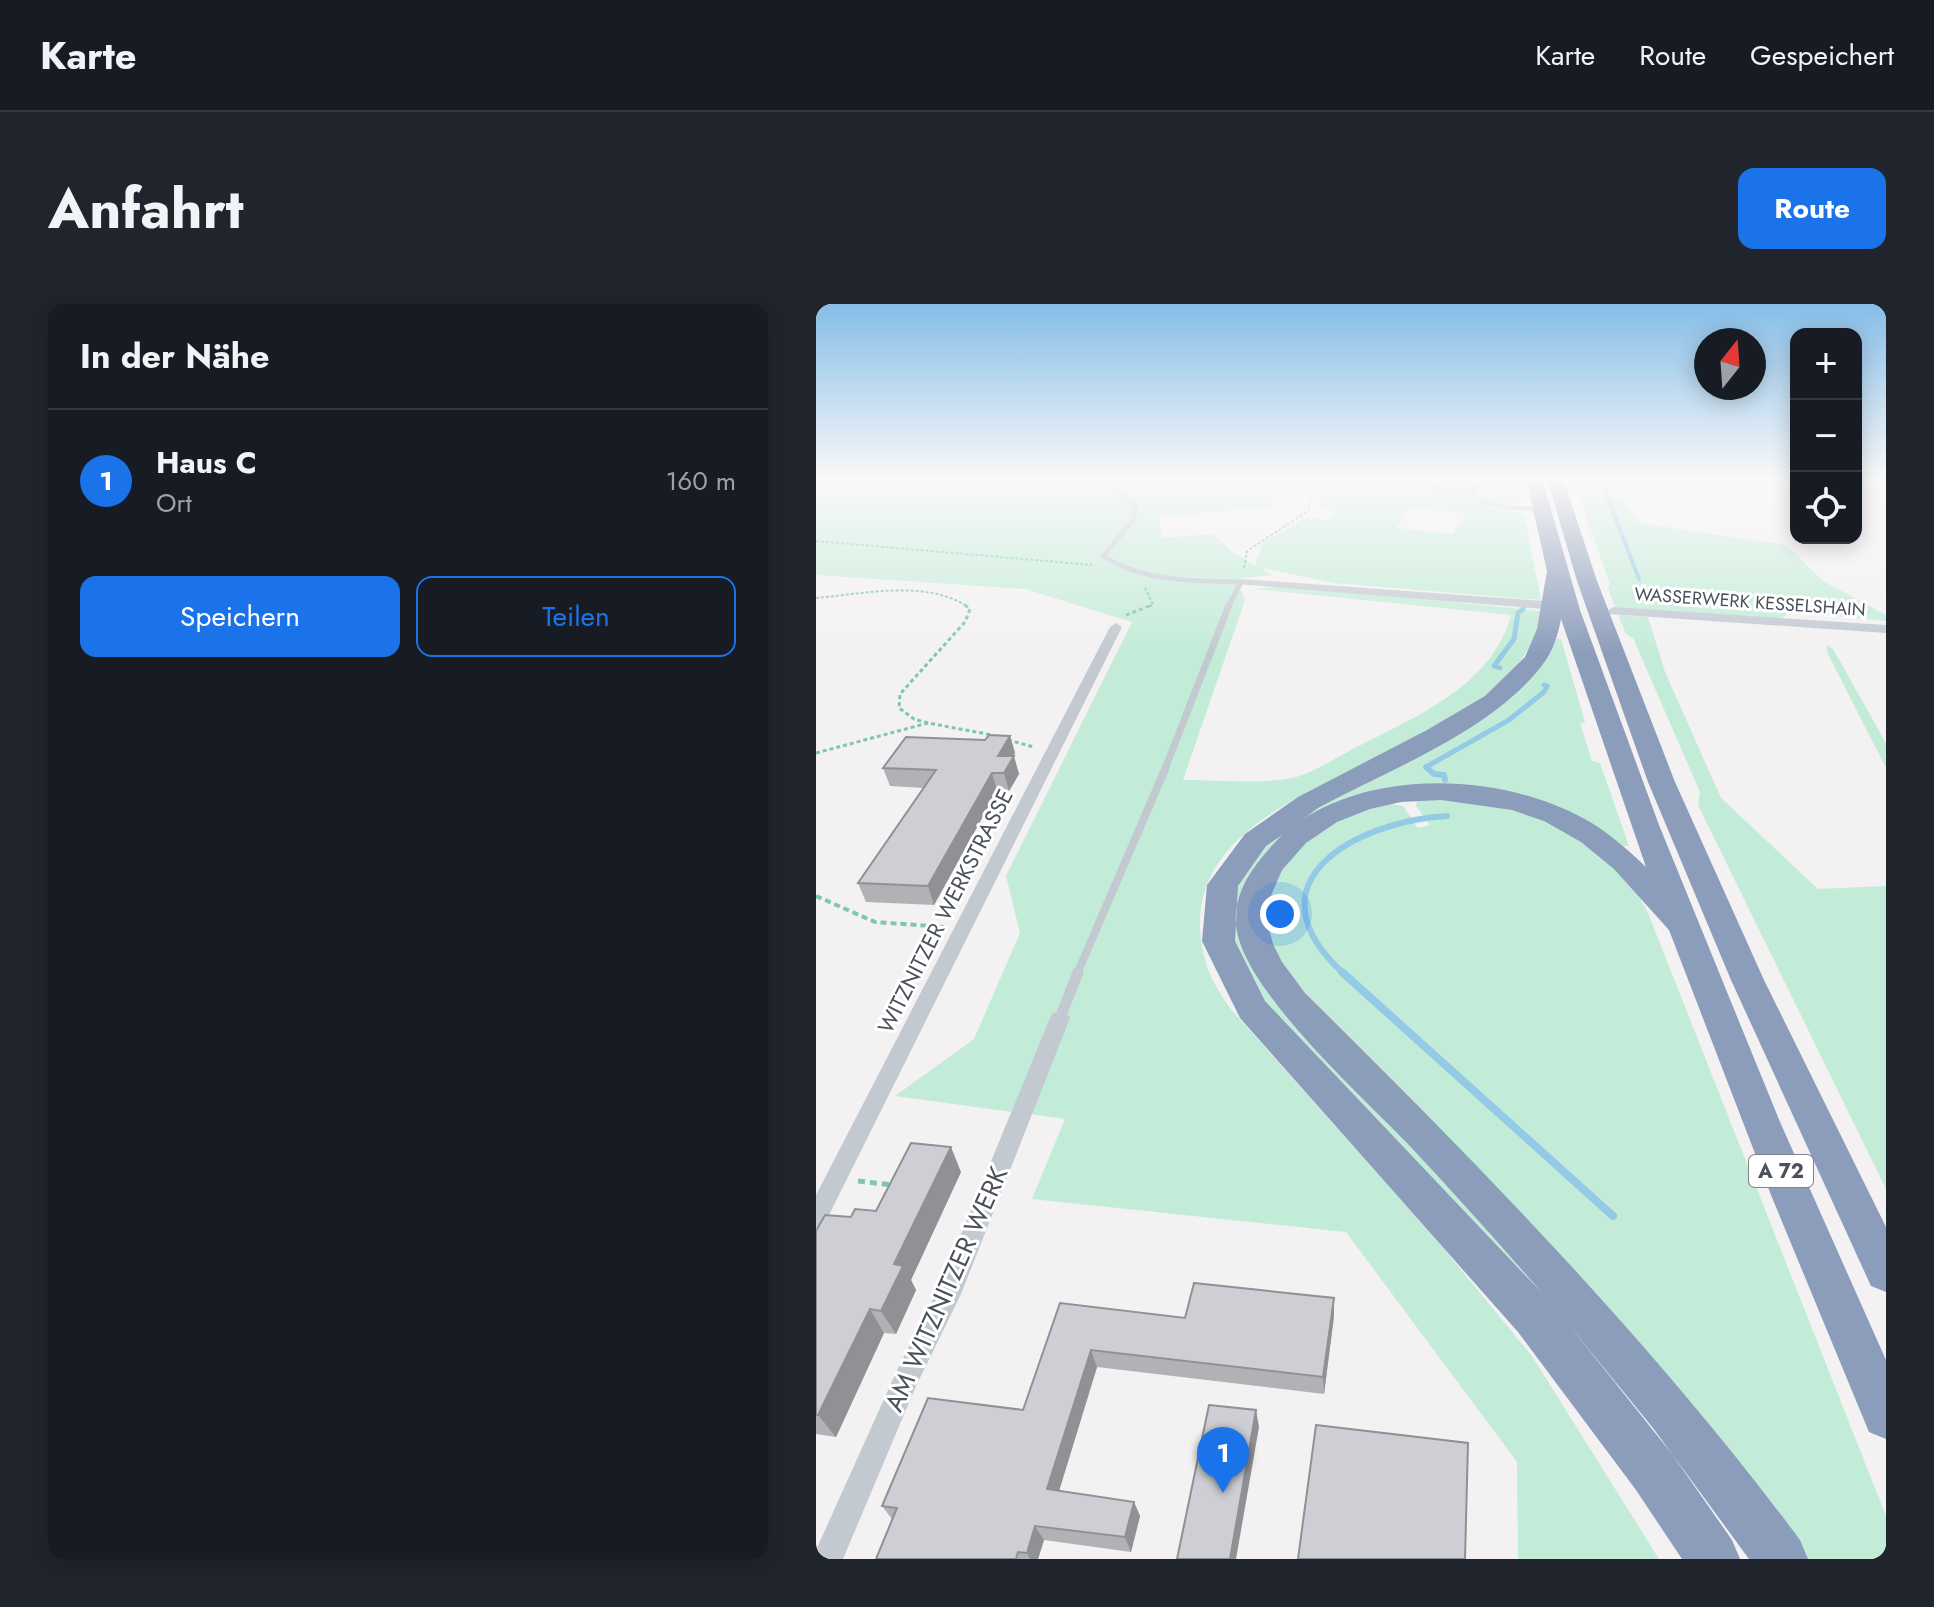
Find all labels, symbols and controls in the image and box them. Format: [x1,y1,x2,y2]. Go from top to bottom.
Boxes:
text: Karte [40,28,137,83]
text: Karte [1535,35,1595,76]
text: Route [1639,35,1706,76]
text: Gespeichert [1750,35,1894,76]
text: Anfahrt [48,168,244,249]
button: Route [1738,168,1886,249]
north arrow [1694,328,1766,400]
map controls [1790,328,1862,544]
button: + [1790,328,1862,400]
text: In der Nähe [80,332,270,381]
button: − [1790,400,1862,472]
text: Haus C [156,441,257,484]
text: 1 [99,462,113,500]
text: 160 m [666,462,736,500]
button: locate [1790,472,1862,544]
text: Ort [156,484,192,522]
button: Speichern [80,576,400,657]
button: Teilen [416,576,736,657]
street label: WASSERWERK KESSELSHAIN [1634,581,1866,623]
street label: WITZNITZER WERKSTRASSE [869,783,1021,1039]
your location [1260,894,1300,934]
road number: A 72 [1749,1155,1813,1187]
street label: AM WITZNITZER WERK [875,1160,1017,1418]
pin: 1 [1197,1427,1249,1493]

